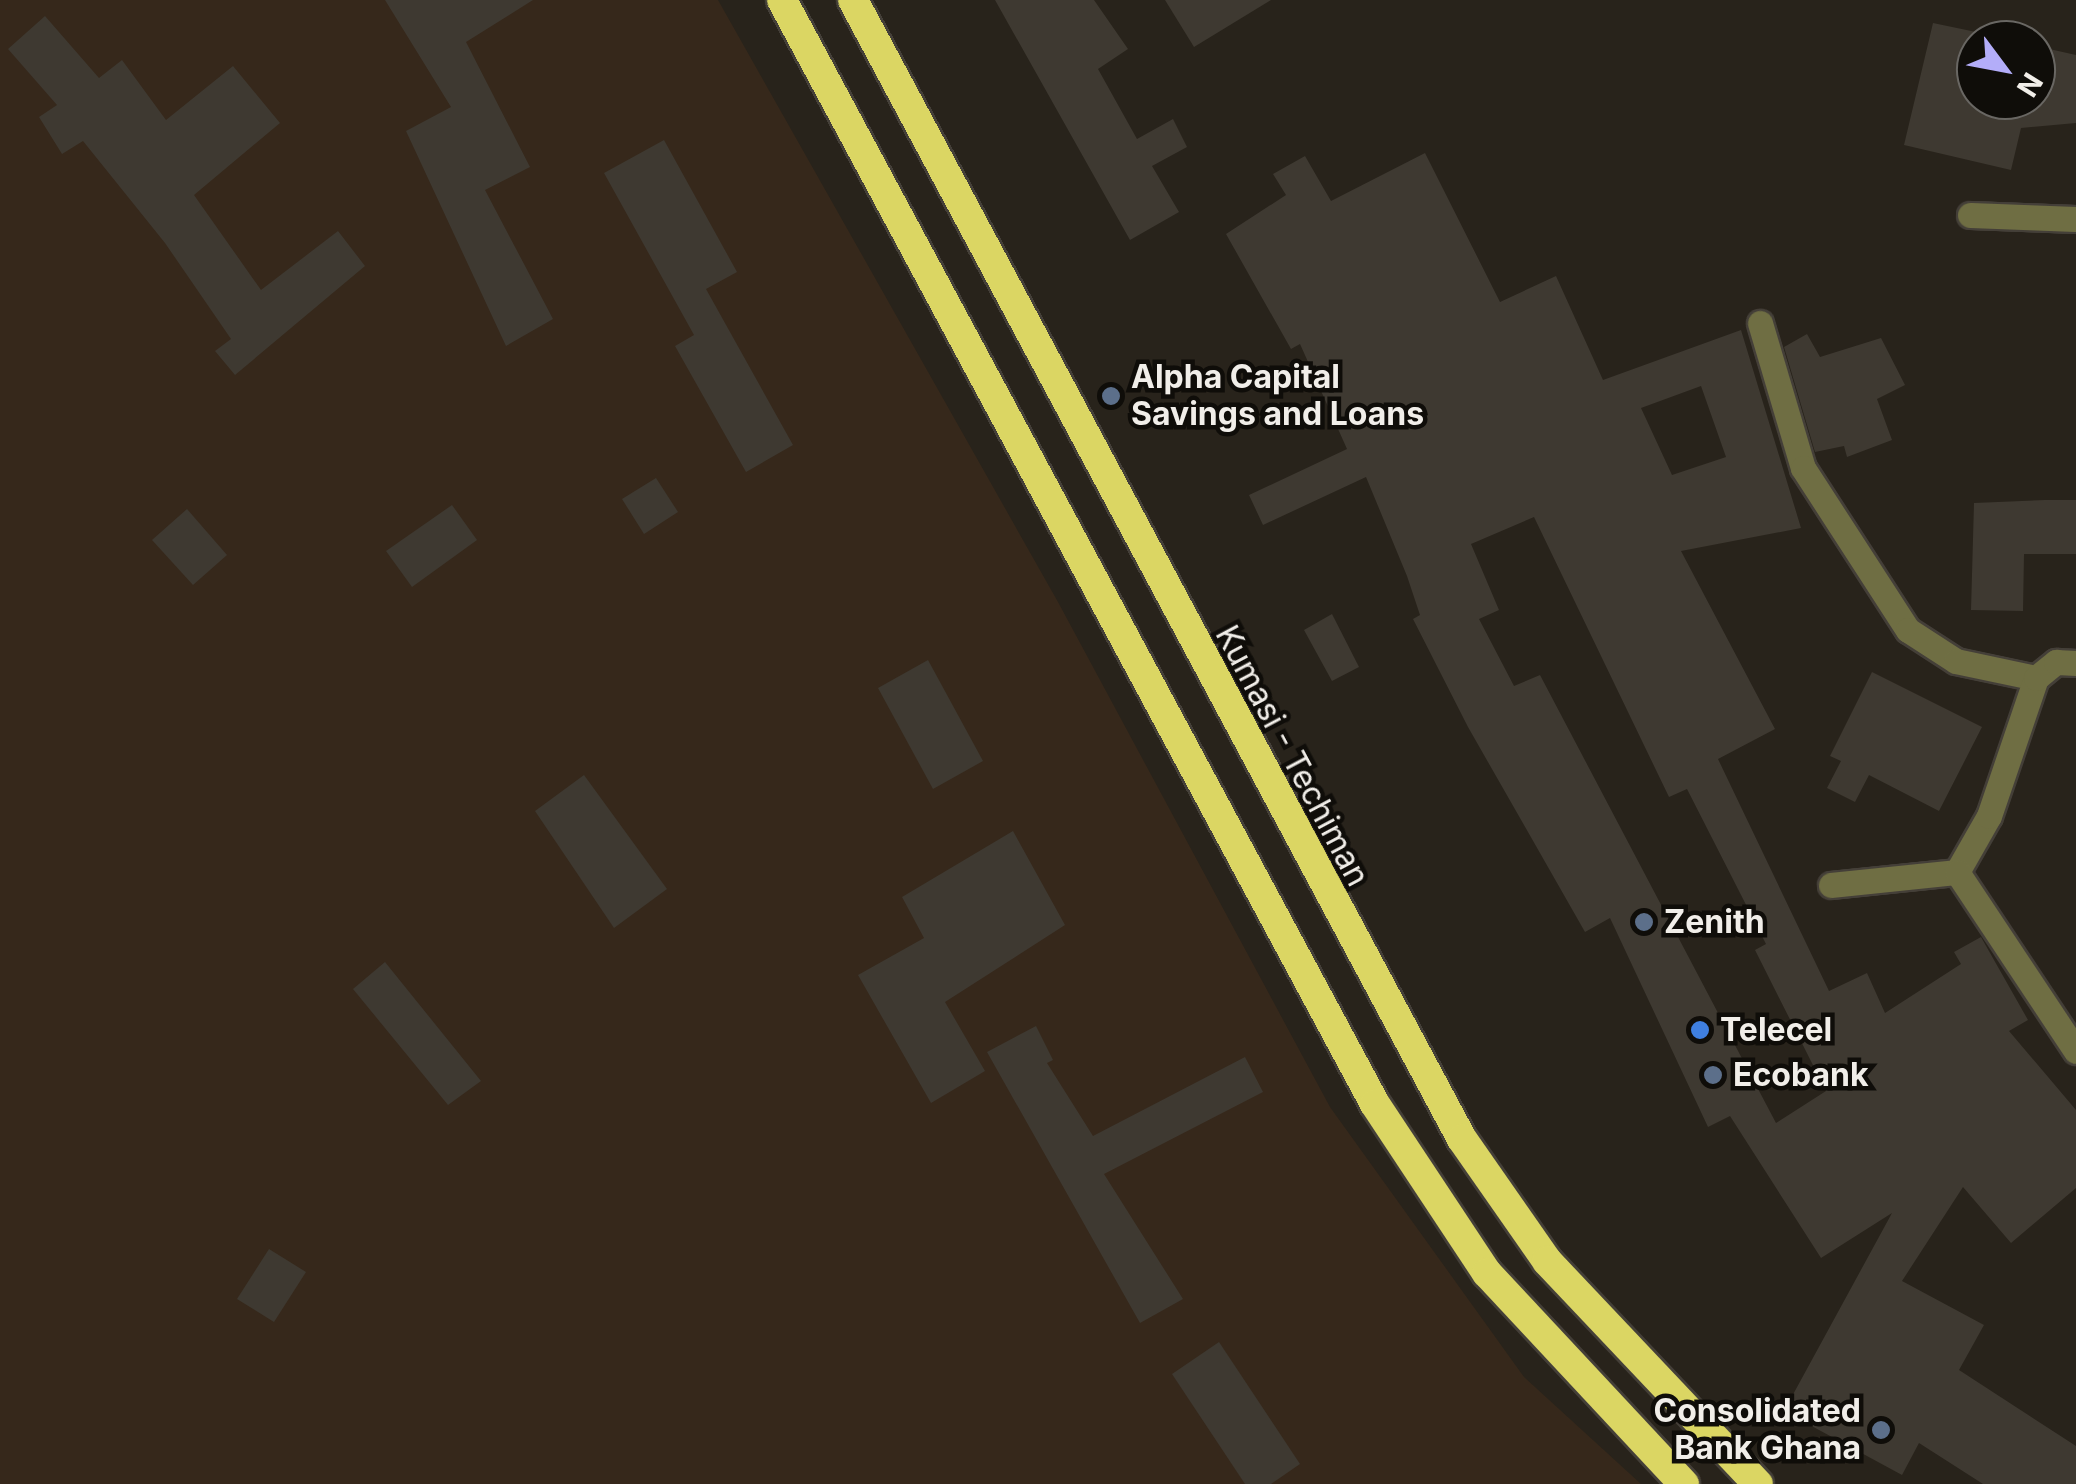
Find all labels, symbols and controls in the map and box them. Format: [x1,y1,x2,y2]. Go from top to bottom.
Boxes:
north arrow [1956,20,2056,120]
text: N [2010,67,2050,103]
place label: Alpha Capital Savings and Loans [1131,359,1424,434]
marker: Alpha Capital Savings and Loans [1100,385,1122,407]
street label: Kumasi - Techiman [1207,619,1377,893]
place label: Zenith [1664,903,1765,941]
marker: Zenith [1633,911,1655,933]
place label: Telecel [1720,1011,1832,1049]
marker: Telecel [1689,1019,1711,1041]
place label: Ecobank [1733,1056,1868,1094]
marker: Ecobank [1702,1064,1724,1086]
place label: Consolidated Bank Ghana [1654,1393,1861,1468]
marker: Consolidated Bank Ghana [1870,1419,1892,1441]

